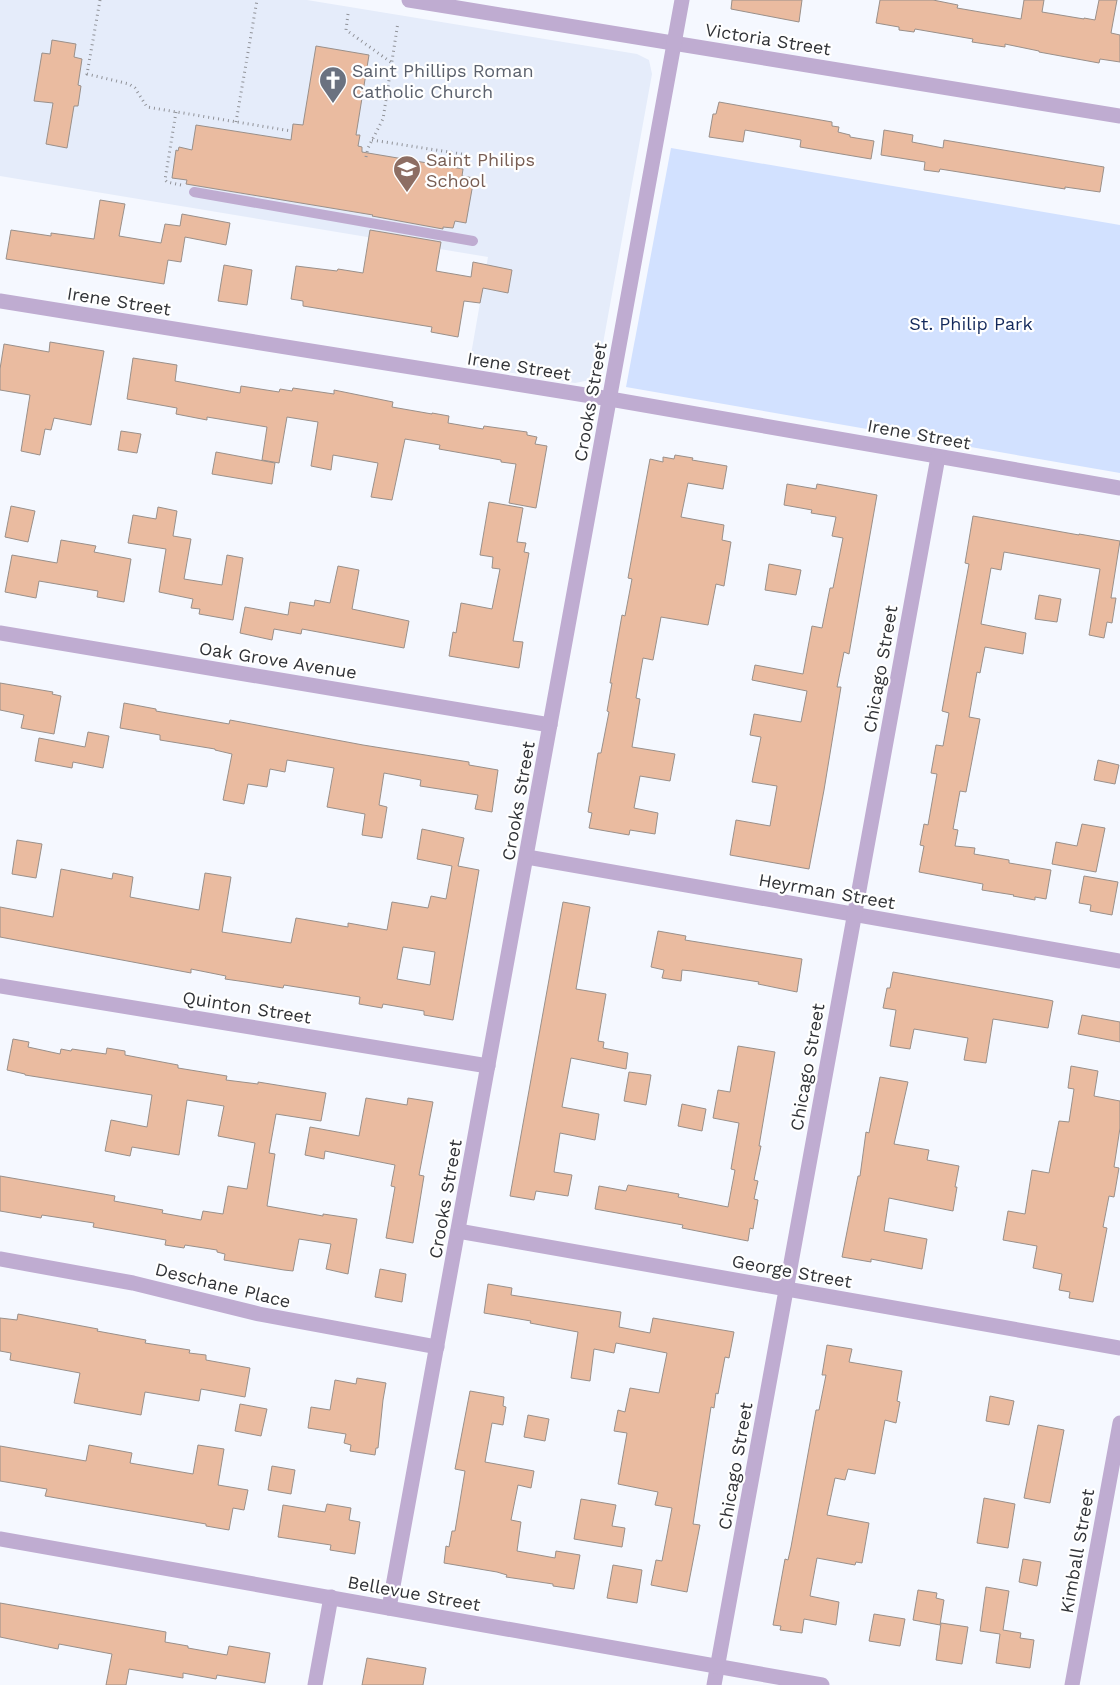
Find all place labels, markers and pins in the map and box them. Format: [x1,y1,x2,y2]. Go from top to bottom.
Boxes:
place label: Saint Phillips Roman Catholic Church [352,60,534,102]
church icon: Saint Phillips Roman Catholic Church [318,65,348,104]
place label: Saint Philips School [426,149,535,191]
school or university icon: Saint Philips School [392,154,422,193]

